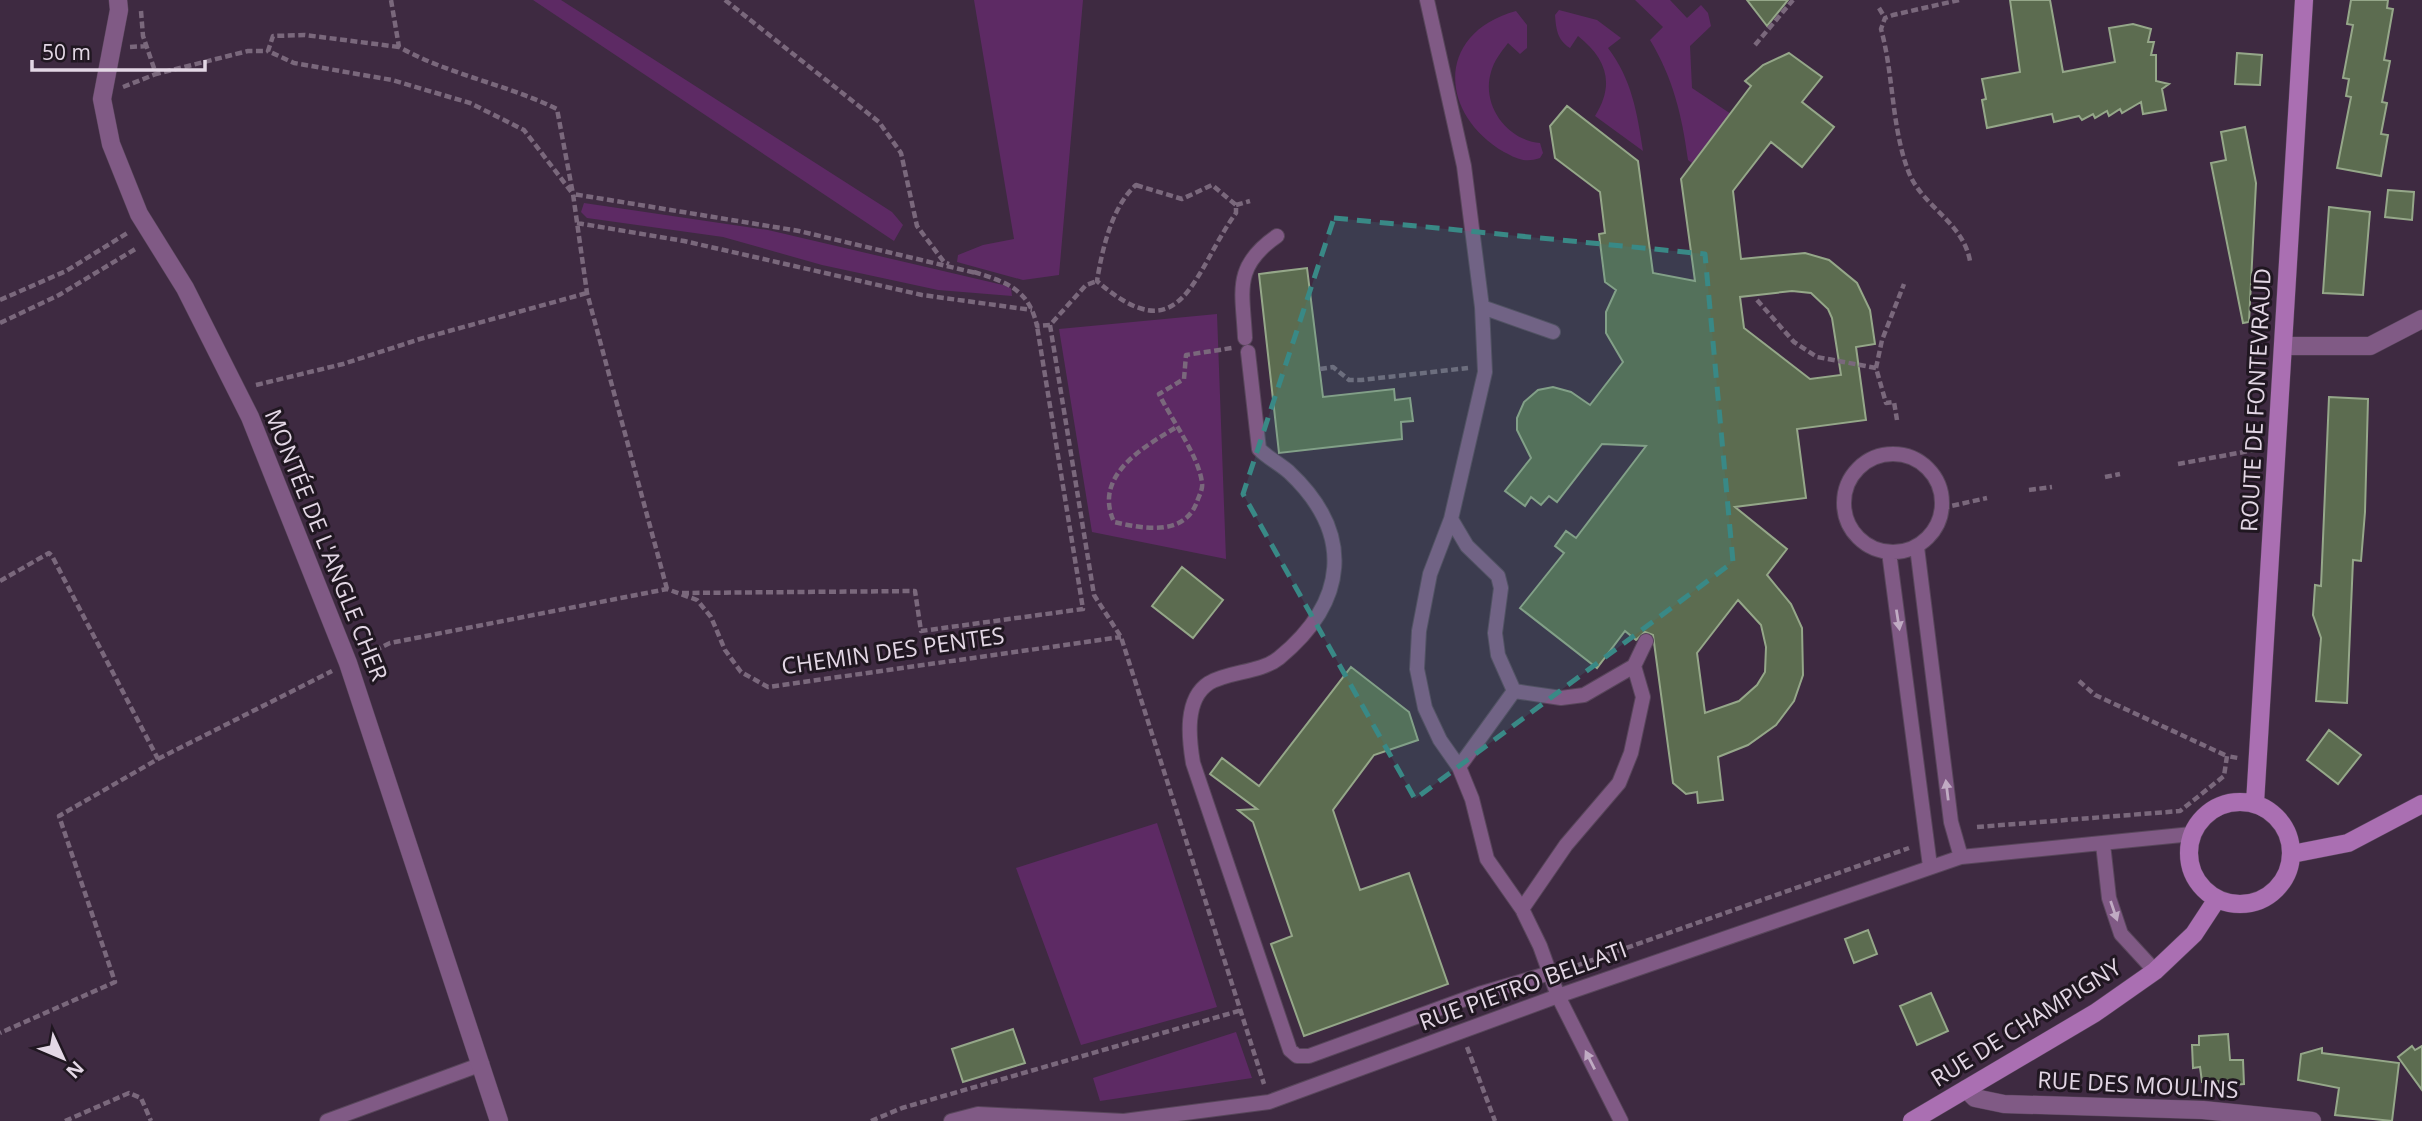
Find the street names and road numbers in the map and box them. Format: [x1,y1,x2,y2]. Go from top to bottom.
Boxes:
street label: ROUTE DE FONTEVRAUD [2232,267,2278,533]
street label: MONTÉE DE L'ANGLE CHER [258,404,396,685]
street label: CHEMIN DES PENTES [779,619,1006,681]
street label: RUE PIETRO BELLATI [1414,933,1631,1038]
street label: RUE DE CHAMPIGNY [1924,950,2127,1094]
street label: RUE DES MOULINS [2037,1063,2239,1105]

